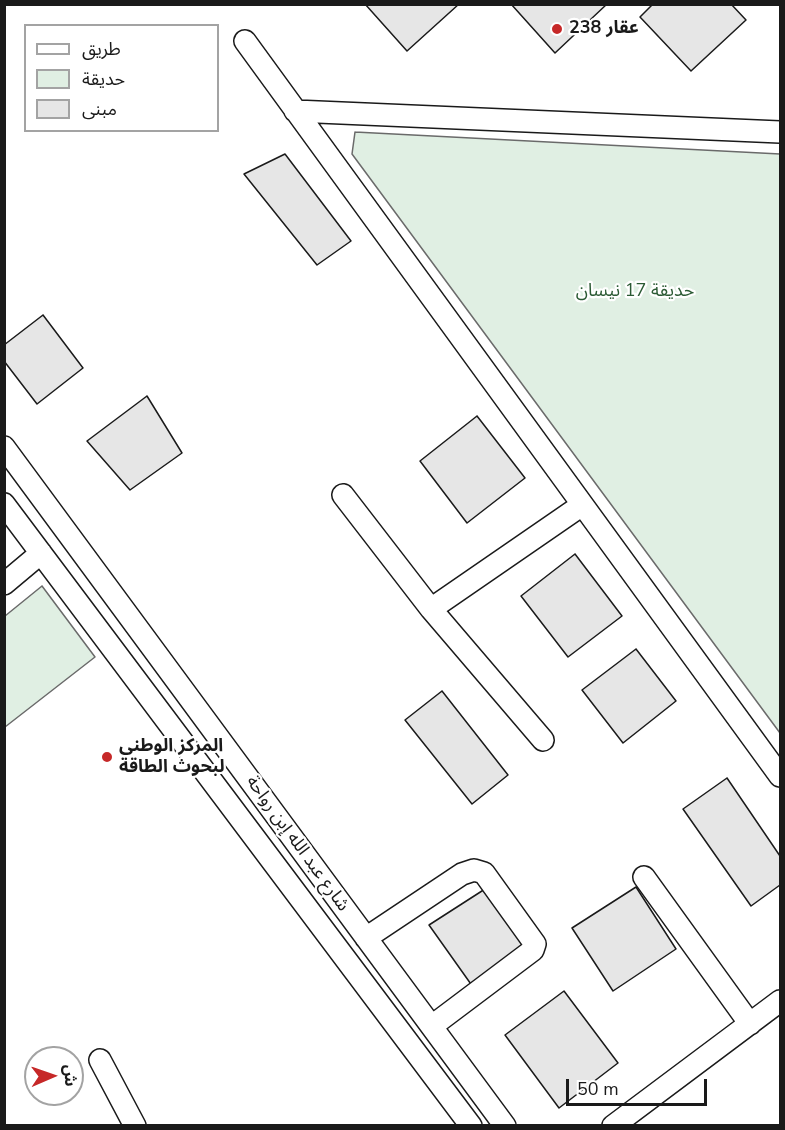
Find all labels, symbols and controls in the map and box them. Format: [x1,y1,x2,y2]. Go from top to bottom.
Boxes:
place label: عقار 238 [569,18,639,40]
marker: عقار 238 [550,22,564,36]
legend [24,24,219,132]
text: طريق [82,37,121,61]
text: حديقة [82,67,125,91]
text: مبنى [82,97,117,121]
park label: حديقة 17 نيسان [576,281,694,303]
place label: المركز الوطني لبحوث الطاقة [119,736,225,778]
marker: المركز الوطني لبحوث الطاقة [100,750,114,764]
street label: شارع عبد الله إبن رواحة [241,772,353,916]
north arrow [24,1046,84,1106]
text: ش [59,1064,81,1087]
scale bar [569,1067,710,1105]
text: 50 m [577,1077,619,1101]

